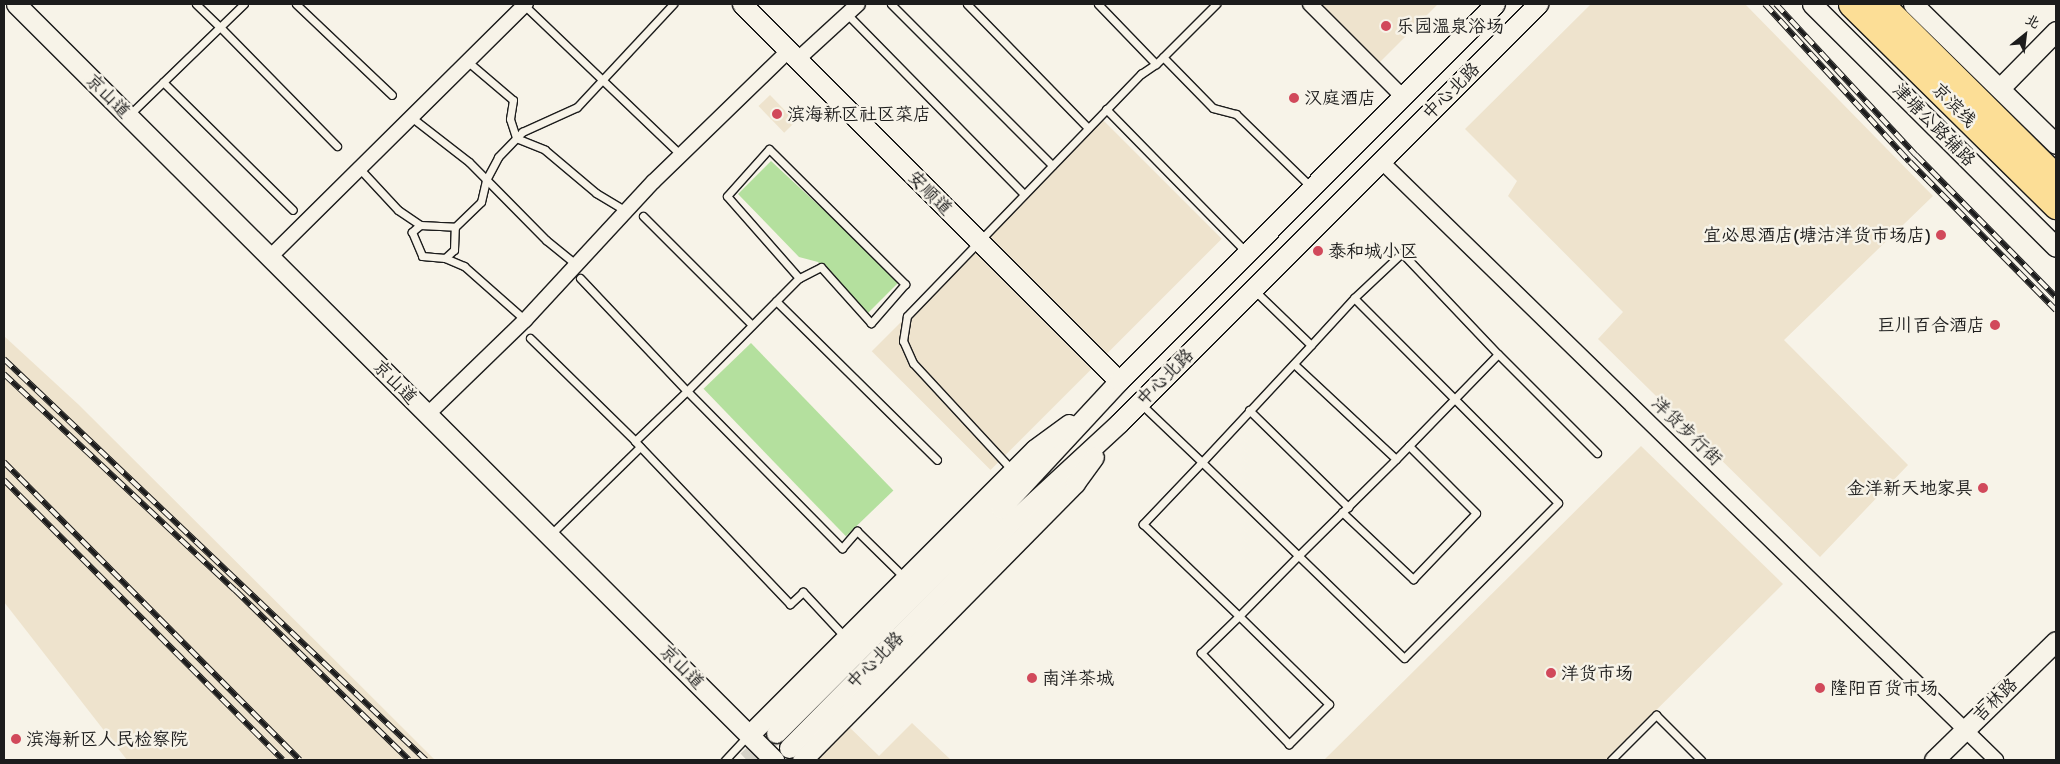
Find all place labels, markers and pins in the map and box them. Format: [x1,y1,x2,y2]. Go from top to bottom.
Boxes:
place label: 乐园温泉浴场 [1396,15,1504,37]
marker: 乐园温泉浴场 [1380,20,1392,32]
place label: 汉庭酒店 [1304,87,1376,109]
marker: 汉庭酒店 [1288,92,1300,104]
place label: 滨海新区社区菜店 [787,103,931,125]
marker: 滨海新区社区菜店 [771,108,783,120]
place label: 宜必思酒店(塘沽洋货市场店) [1703,224,1931,246]
marker: 宜必思酒店(塘沽洋货市场店) [1935,229,1947,241]
place label: 泰和城小区 [1328,240,1418,262]
marker: 泰和城小区 [1312,245,1324,257]
place label: 巨川百合酒店 [1877,314,1985,336]
marker: 巨川百合酒店 [1989,319,2001,331]
place label: 金洋新天地家具 [1847,477,1973,499]
marker: 金洋新天地家具 [1977,482,1989,494]
place label: 洋货市场 [1561,662,1633,684]
place label: 南洋茶城 [1042,667,1114,689]
marker: 洋货市场 [1545,667,1557,679]
marker: 南洋茶城 [1026,672,1038,684]
place label: 隆阳百货市场 [1830,677,1938,699]
marker: 隆阳百货市场 [1814,682,1826,694]
place label: 滨海新区人民检察院 [26,728,188,750]
marker: 滨海新区人民检察院 [10,733,22,745]

